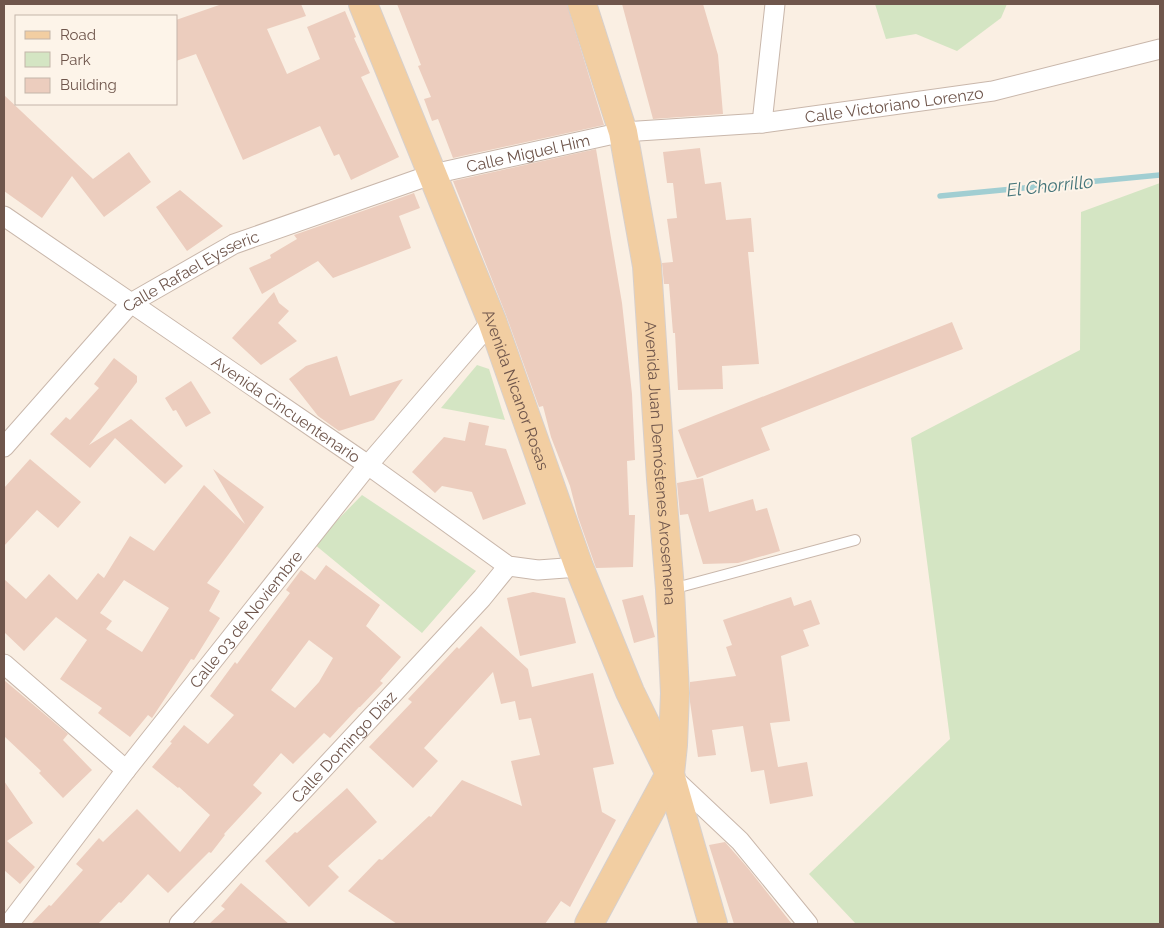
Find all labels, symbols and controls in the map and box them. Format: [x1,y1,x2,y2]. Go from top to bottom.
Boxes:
legend [15,15,178,105]
text: Road [60,26,96,44]
text: Park [60,51,91,69]
text: Building [60,76,117,94]
street label: Calle Victoriano Lorenzo [804,83,985,127]
street label: Calle Miguel Him [464,131,592,176]
water label: El Chorrillo [1005,170,1094,201]
street label: Calle Rafael Eysseric [119,227,262,316]
street label: Avenida Nicanor Rosas [478,307,553,473]
street label: Avenida Juan Demóstenes Arosemena [641,320,680,606]
street label: Avenida Cincuentenario [208,352,364,467]
street label: Calle 03 de Noviembre [186,547,306,692]
street label: Calle Domingo Díaz [288,687,401,807]

